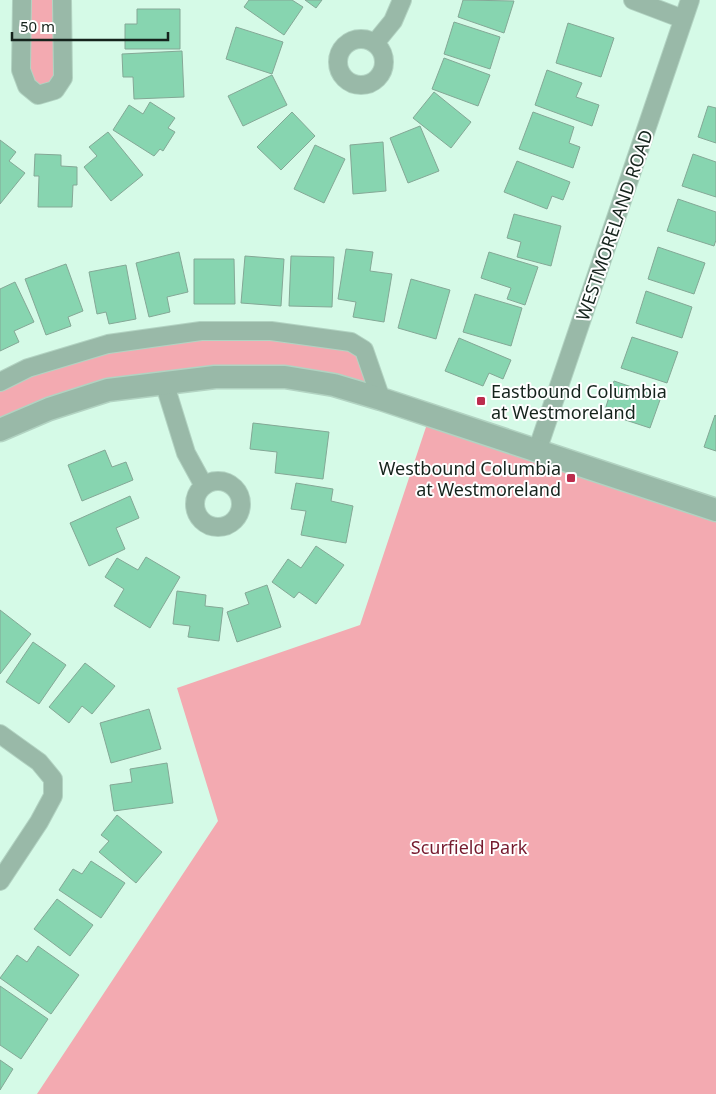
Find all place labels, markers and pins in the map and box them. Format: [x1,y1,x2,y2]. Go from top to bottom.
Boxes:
place label: Eastbound Columbia at Westmoreland [491,379,667,424]
marker: Eastbound Columbia at Westmoreland [475,395,487,407]
place label: Westbound Columbia at Westmoreland [379,456,561,501]
marker: Westbound Columbia at Westmoreland [565,472,577,484]

